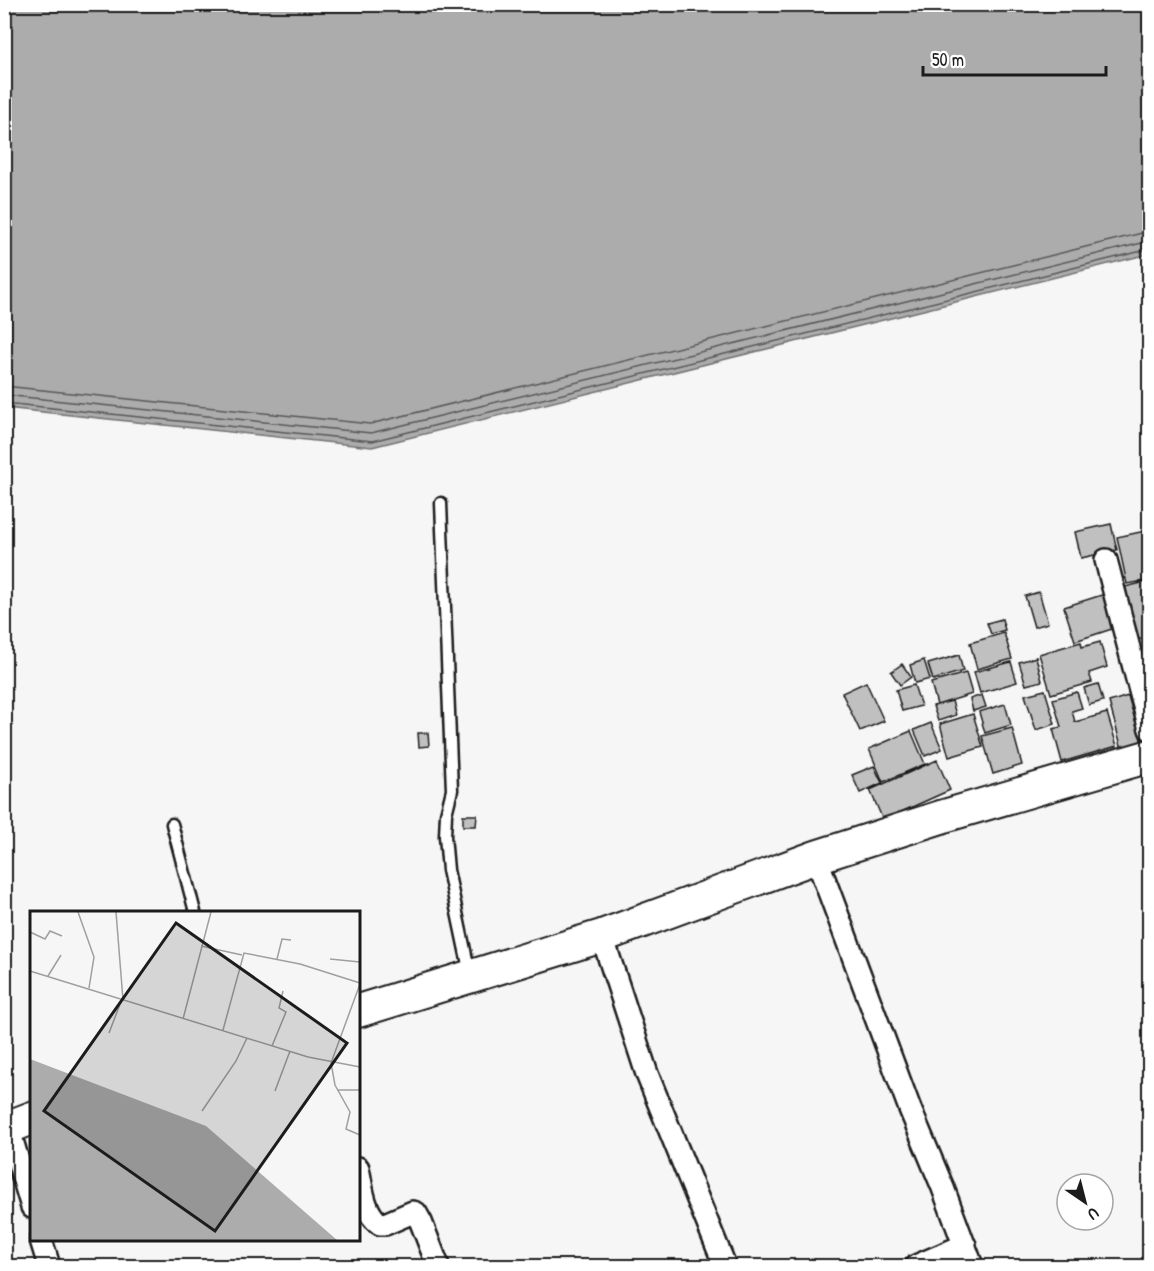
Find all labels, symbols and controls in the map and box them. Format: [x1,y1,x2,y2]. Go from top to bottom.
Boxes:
scale bar [923,39,1106,77]
text: 50 m [932,47,964,72]
inset map [30,911,360,1241]
north arrow [1055,1172,1115,1232]
text: U [1084,1203,1104,1226]

